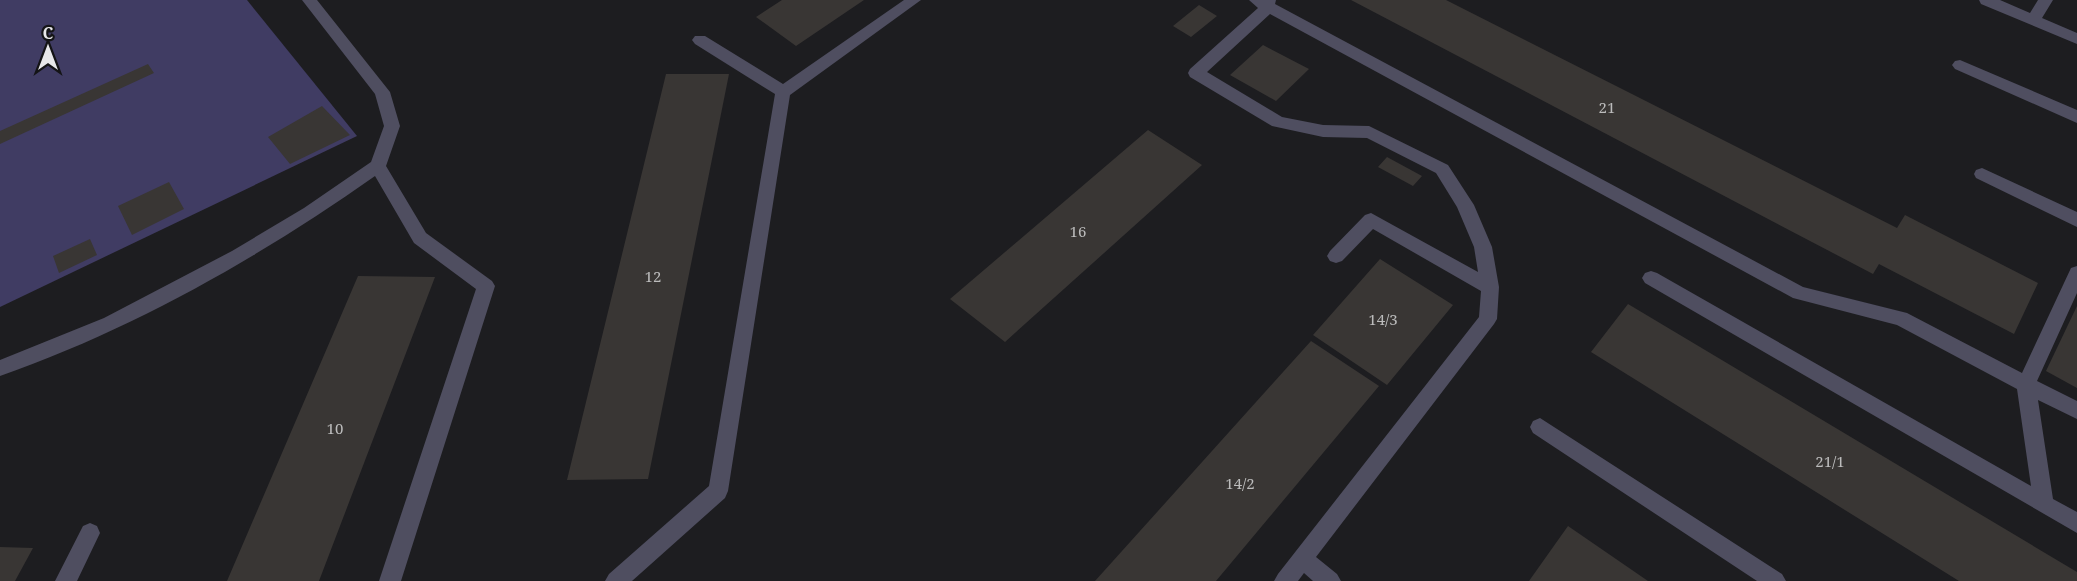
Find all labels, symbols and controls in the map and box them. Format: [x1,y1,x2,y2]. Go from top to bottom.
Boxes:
north arrow [18,18,78,78]
text: С [43,22,53,44]
house number: 21 [1599,97,1615,117]
house number: 16 [1070,221,1086,241]
house number: 12 [645,266,661,286]
house number: 14/3 [1368,309,1398,329]
house number: 10 [327,418,343,438]
house number: 21/1 [1815,451,1845,471]
house number: 14/2 [1225,473,1255,493]

